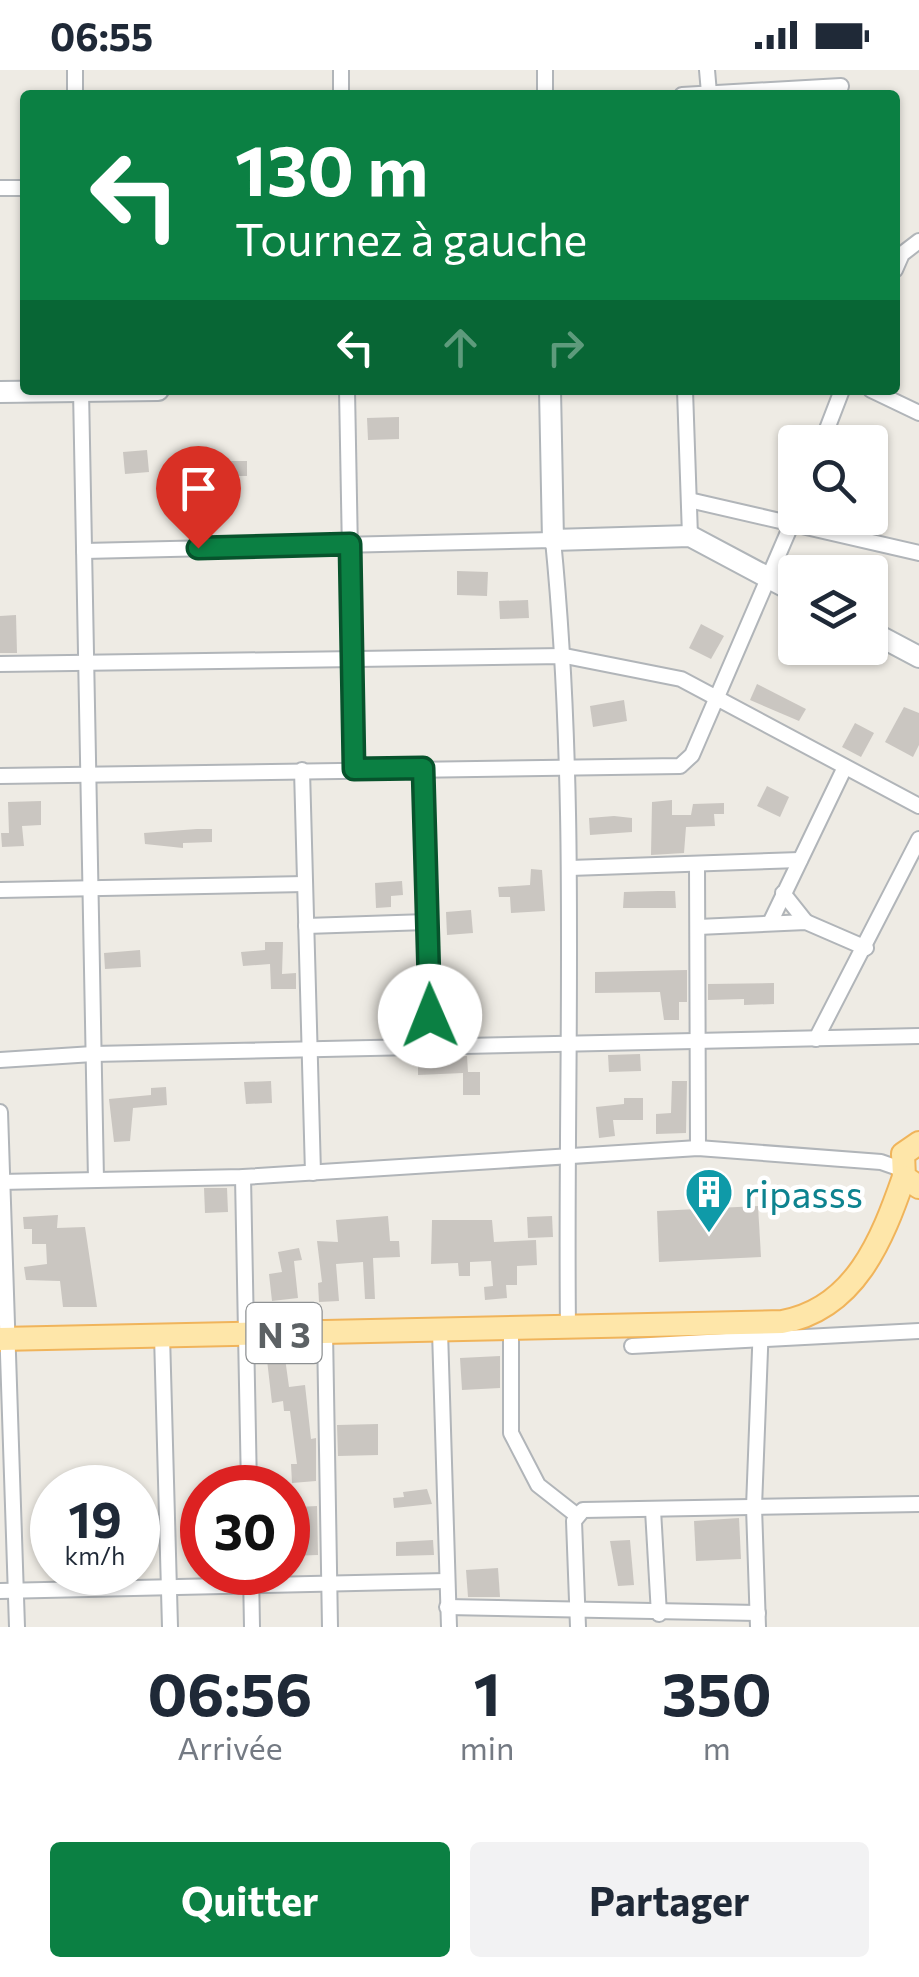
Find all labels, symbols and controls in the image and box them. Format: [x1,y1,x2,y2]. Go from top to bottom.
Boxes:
text: 06:55 [50,12,153,59]
text: 130 m [235,125,428,210]
icon: left [70,130,200,260]
text: Tournez à gauche [235,210,587,265]
icon: left [328,320,383,375]
icon: ahead [433,320,488,375]
icon: right [538,320,593,375]
map controls [778,425,888,665]
button: search [778,425,888,535]
pin [156,446,241,549]
icon: arrive [171,461,226,516]
button: layers [778,555,888,665]
position arrow [378,964,482,1068]
building icon: ripasss [683,1166,735,1234]
place label: ripasss [744,1169,863,1216]
road number: N 3 [246,1303,322,1363]
speed limit sign: 30 [180,1465,310,1595]
text: 19 [68,1487,122,1548]
text: km/h [65,1540,125,1570]
text: 06:56 [147,1655,312,1728]
text: 1 [473,1655,501,1728]
text: 350 [662,1655,772,1728]
text: Arrivée [177,1727,283,1767]
text: min [460,1727,514,1767]
text: m [703,1727,731,1767]
button: Quitter [50,1842,450,1957]
button: Partager [470,1842,869,1957]

